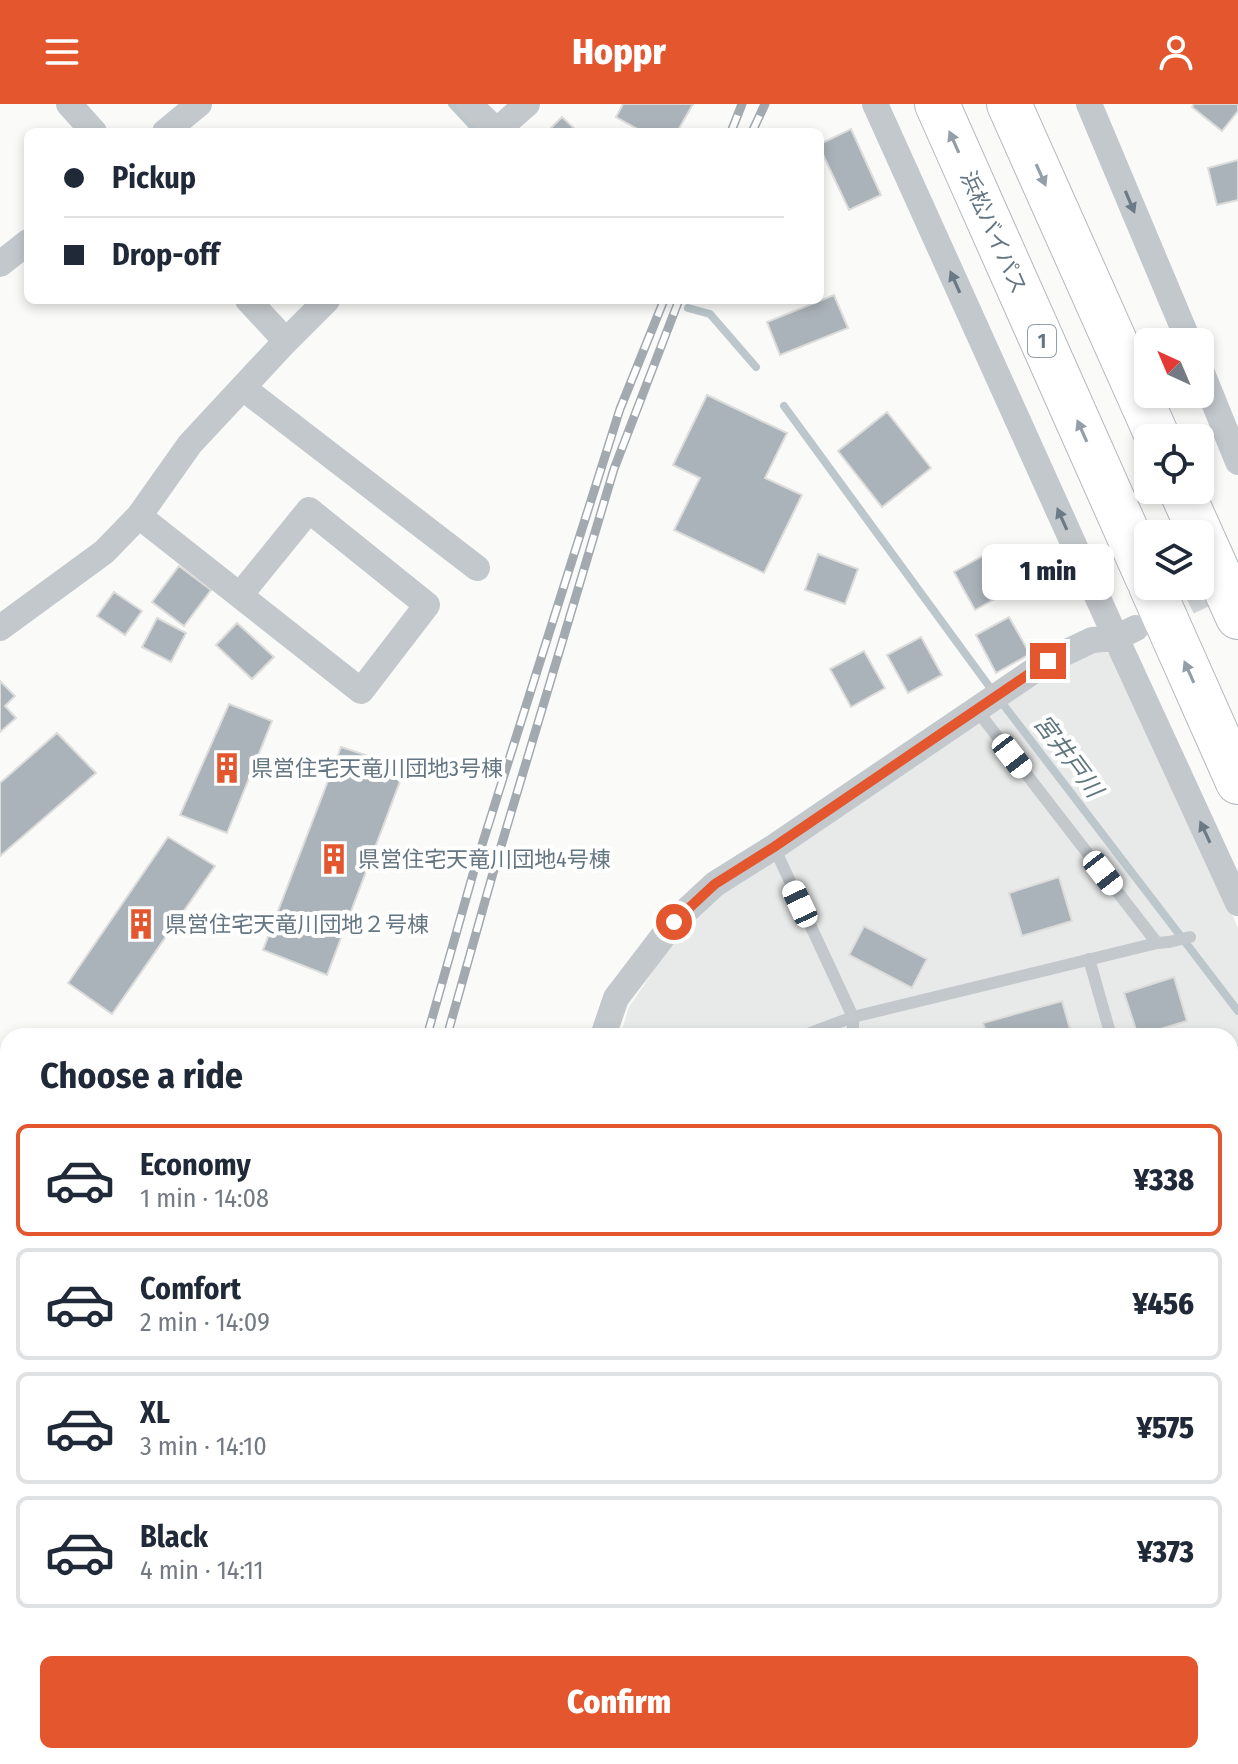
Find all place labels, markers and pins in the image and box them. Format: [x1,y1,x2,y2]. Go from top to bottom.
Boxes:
building icon: 県営住宅天竜川団地3号棟 [210,751,244,785]
place label: 県営住宅天竜川団地3号棟 [251,755,503,782]
building icon: 県営住宅天竜川団地4号棟 [317,842,351,876]
place label: 県営住宅天竜川団地4号棟 [358,846,611,873]
building icon: 県営住宅天竜川団地２号棟 [124,907,158,941]
place label: 県営住宅天竜川団地２号棟 [165,911,429,938]

